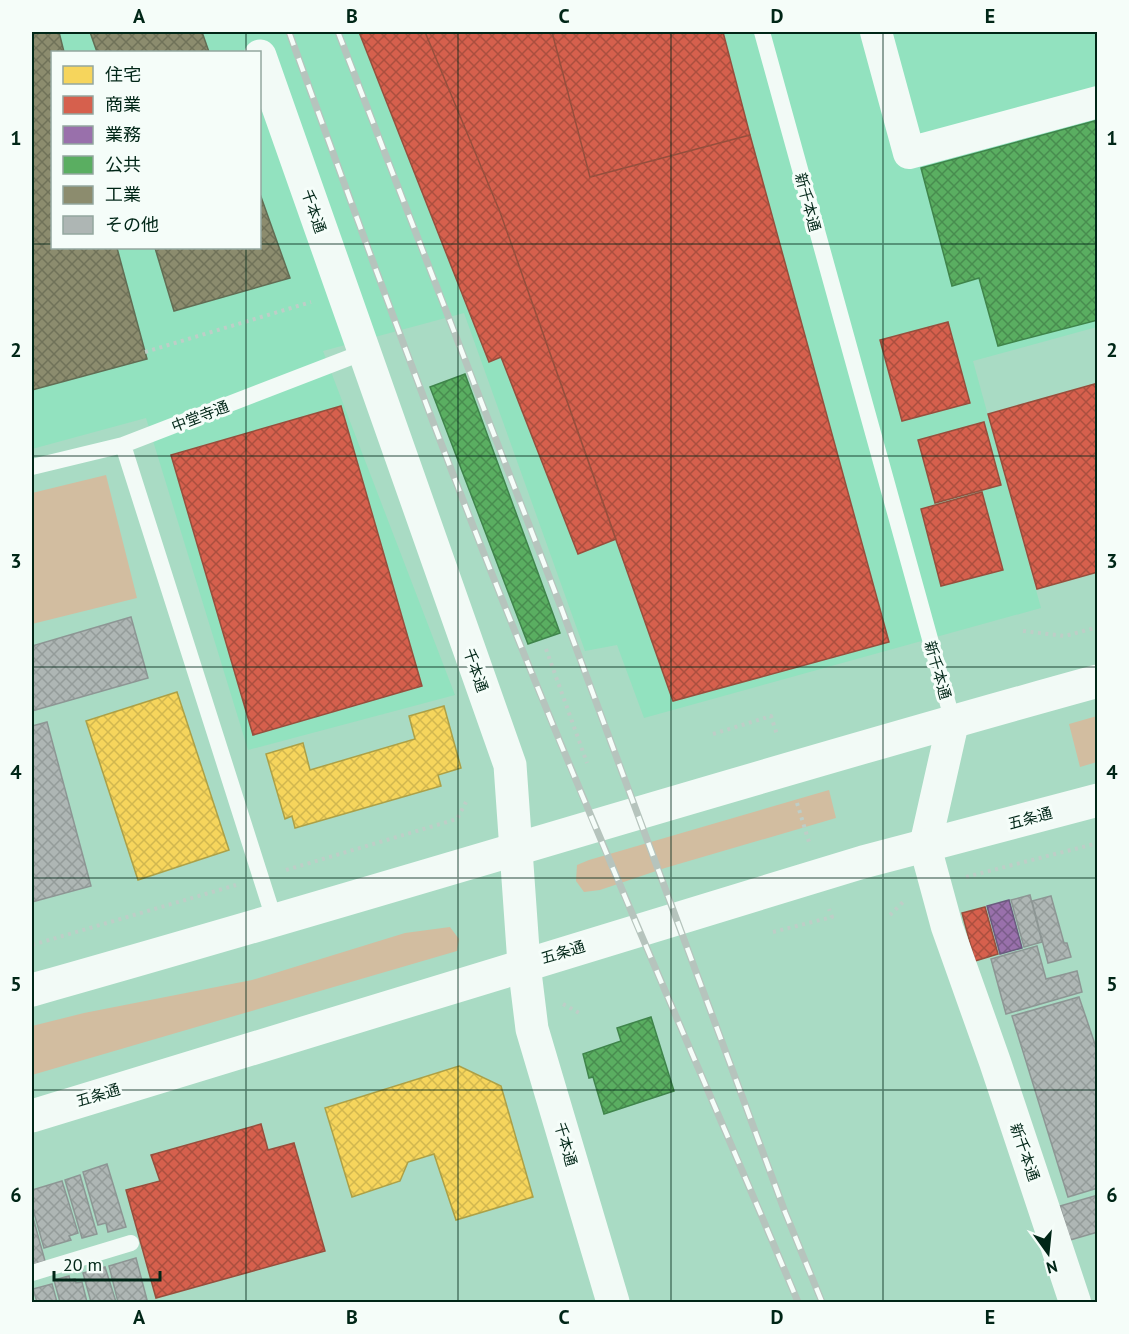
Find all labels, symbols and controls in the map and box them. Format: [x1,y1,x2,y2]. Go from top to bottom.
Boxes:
text: A [133,3,146,29]
text: B [346,3,358,29]
text: C [558,3,570,29]
text: D [771,3,784,29]
text: E [985,3,995,29]
legend [51,51,261,249]
text: 住宅 [105,63,141,86]
text: 商業 [105,93,141,116]
text: 業務 [105,123,141,146]
text: 1 [10,125,22,151]
text: 1 [1106,125,1118,151]
text: 公共 [105,153,141,176]
street label: 新千本通 [791,171,825,233]
text: 工業 [105,183,141,206]
street label: 千本通 [298,187,330,235]
text: その他 [105,213,159,236]
text: 2 [10,337,22,363]
text: 2 [1106,337,1118,363]
street label: 中堂寺通 [169,396,231,436]
text: 3 [10,548,22,574]
text: 3 [1106,548,1118,574]
street label: 新千本通 [921,639,955,701]
street label: 千本通 [460,646,492,694]
text: 4 [10,759,22,785]
text: 4 [1106,759,1118,785]
street label: 五条通 [1006,803,1054,833]
street label: 五条通 [539,936,587,968]
text: 5 [10,971,22,997]
text: 5 [1106,971,1118,997]
street label: 五条通 [74,1079,122,1111]
street label: 千本通 [551,1120,581,1168]
street label: 新千本通 [1006,1121,1044,1183]
text: 6 [10,1182,22,1208]
text: 6 [1106,1182,1118,1208]
north arrow [1018,1223,1078,1283]
scale bar [54,1244,160,1282]
text: 20 m [63,1253,102,1276]
text: N [1044,1256,1060,1279]
text: A [133,1304,146,1330]
text: B [346,1304,358,1330]
text: C [558,1304,570,1330]
text: D [771,1304,784,1330]
text: E [985,1304,995,1330]

